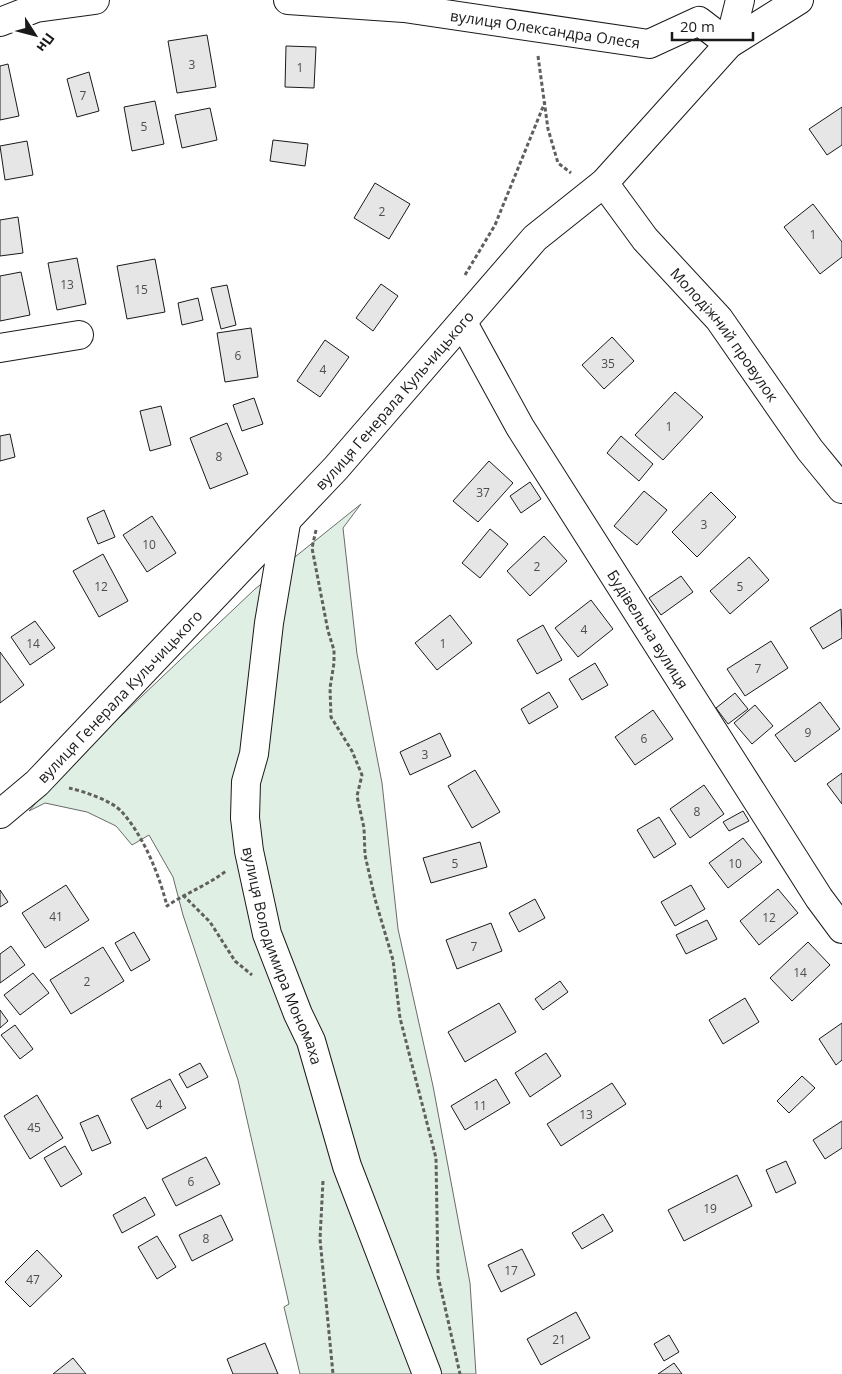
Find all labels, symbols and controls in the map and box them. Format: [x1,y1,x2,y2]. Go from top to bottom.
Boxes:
street label: вулиця Олександра Олеся [449,5,641,53]
north arrow [10,10,60,60]
scale bar [672,10,753,42]
text: 20 m [680,16,715,36]
text: Пн [32,29,59,56]
house number: 3 [189,56,196,73]
house number: 1 [297,59,303,76]
house number: 7 [80,87,87,104]
house number: 5 [141,118,148,135]
house number: 2 [379,203,386,220]
house number: 1 [810,226,816,243]
street label: Молодіжний провулок [666,263,783,406]
house number: 13 [60,276,74,293]
house number: 15 [134,281,148,298]
street label: вулиця Генерала Кульчицького [311,306,478,494]
house number: 6 [235,347,242,364]
house number: 35 [601,355,615,372]
house number: 4 [320,361,327,378]
house number: 1 [666,418,672,435]
house number: 8 [216,448,223,465]
house number: 37 [476,484,490,501]
house number: 3 [701,516,708,533]
house number: 10 [142,536,156,553]
house number: 2 [534,558,541,575]
street label: Будівельна вулиця [603,566,694,692]
house number: 12 [94,578,108,595]
house number: 5 [737,578,744,595]
street label: вулиця Генерала Кульчицького [32,605,206,787]
house number: 4 [581,621,588,638]
house number: 14 [26,635,40,652]
house number: 1 [440,635,446,652]
house number: 7 [755,660,762,677]
house number: 9 [805,724,812,741]
house number: 6 [641,730,648,747]
house number: 3 [422,746,429,763]
house number: 8 [694,803,701,820]
street label: вулиця Володимира Мономаха [238,845,327,1067]
house number: 5 [452,855,459,872]
house number: 10 [728,855,742,872]
house number: 41 [49,908,63,925]
house number: 12 [762,909,776,926]
house number: 7 [471,938,478,955]
house number: 14 [793,964,807,981]
house number: 2 [84,973,91,990]
house number: 4 [156,1096,163,1113]
house number: 11 [473,1097,487,1114]
house number: 13 [579,1106,593,1123]
house number: 45 [27,1119,41,1136]
house number: 6 [188,1173,195,1190]
house number: 19 [703,1200,717,1217]
house number: 8 [203,1230,210,1247]
house number: 17 [504,1262,518,1279]
house number: 47 [26,1271,40,1288]
house number: 21 [552,1331,566,1348]

